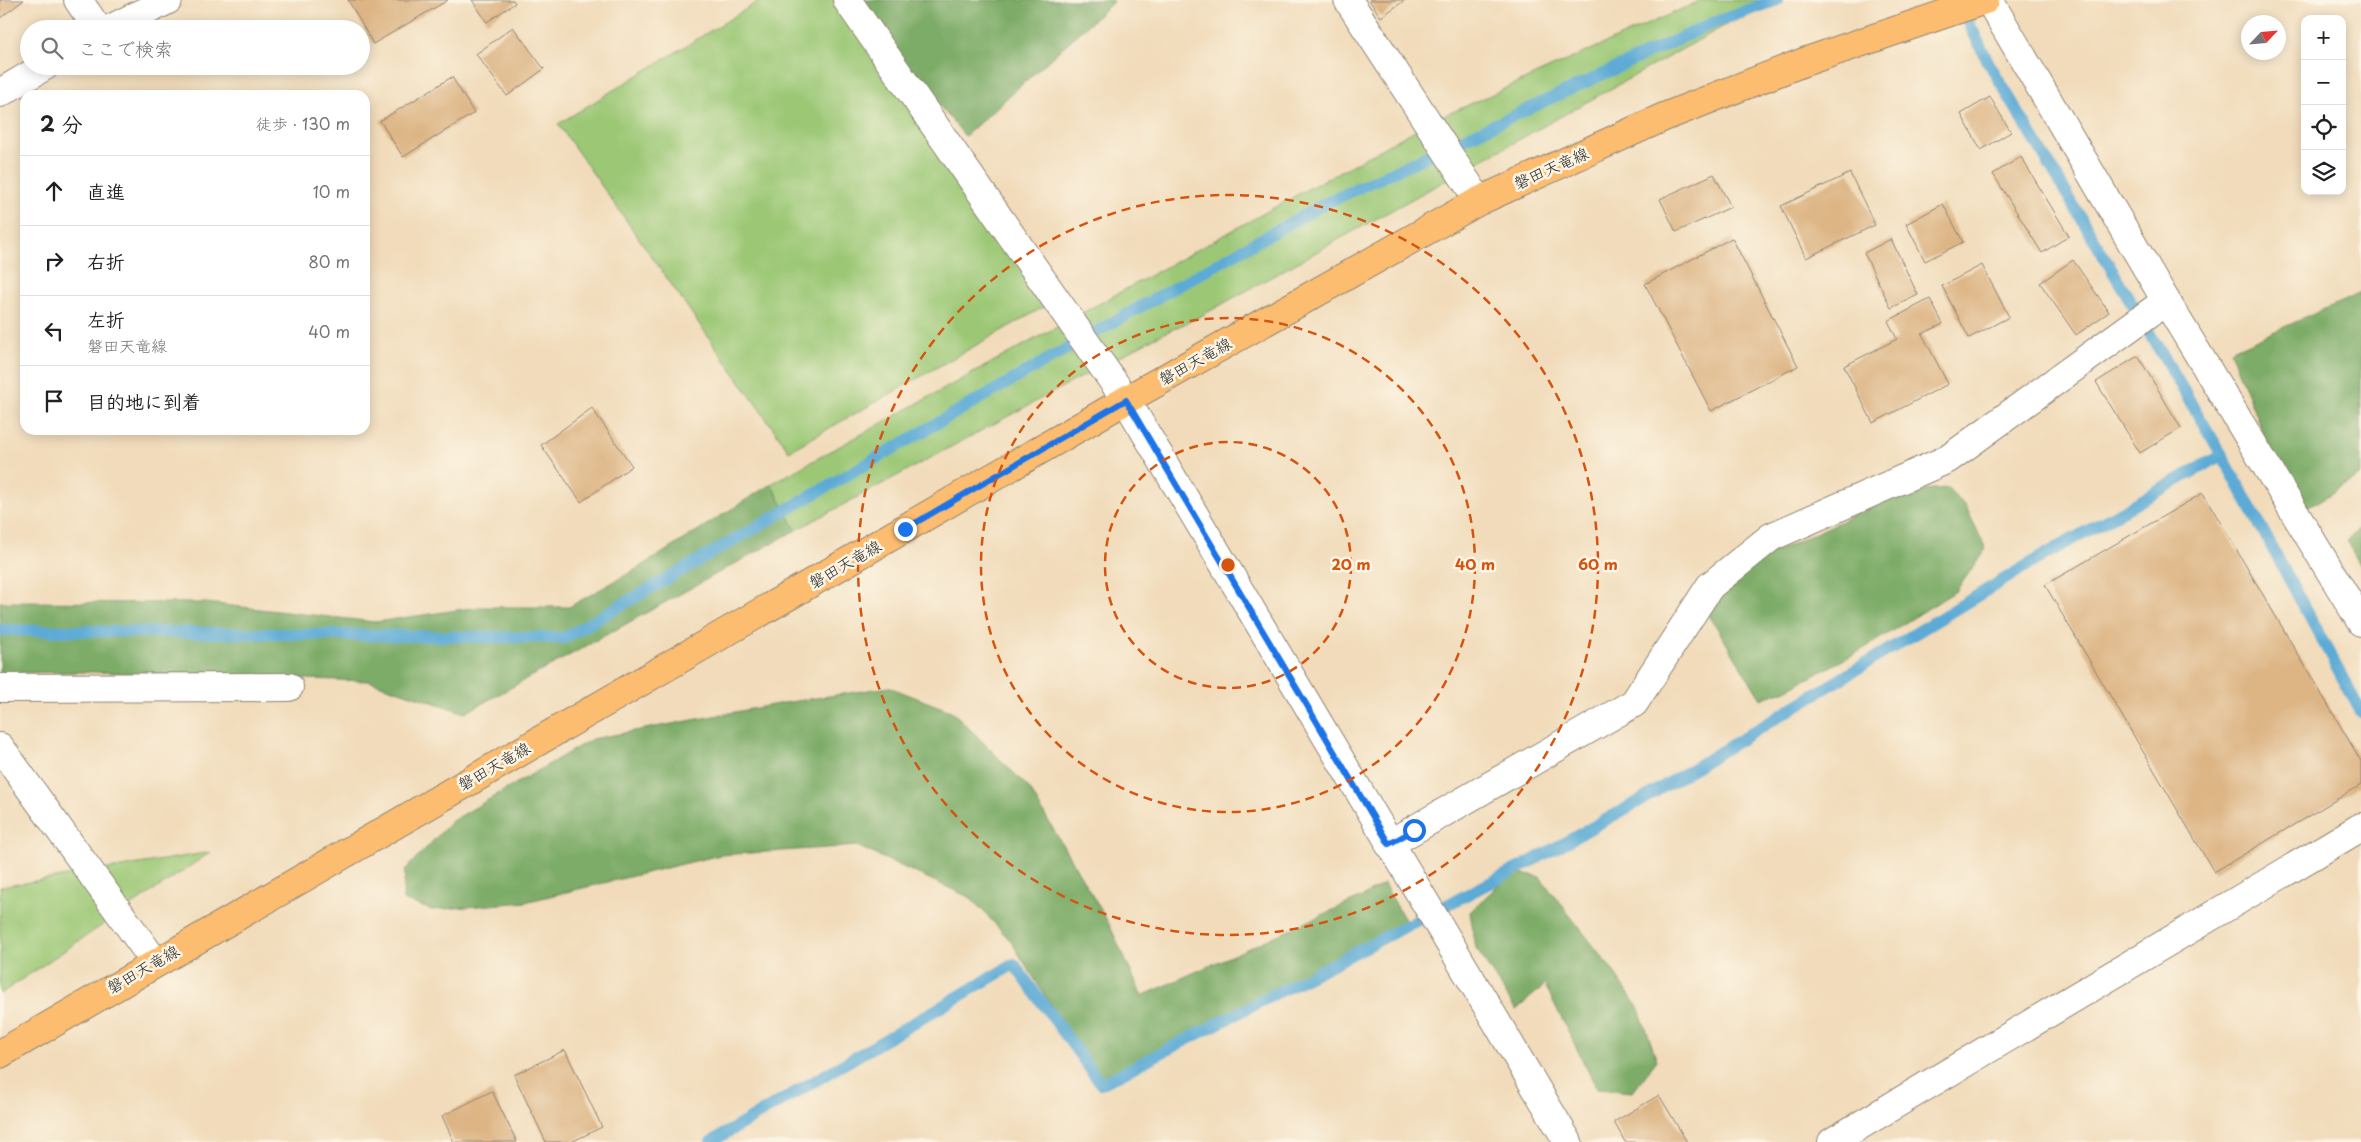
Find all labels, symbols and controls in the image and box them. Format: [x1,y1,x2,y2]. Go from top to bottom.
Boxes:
north arrow [2241,15,2286,60]
map controls [2301,15,2346,195]
button: + [2301,15,2346,60]
search box [20,20,370,75]
icon: search [38,34,66,62]
text: ここで検索 [78,34,173,62]
button: − [2301,60,2346,105]
button: locate [2301,105,2346,150]
text: 2 分 [40,107,82,139]
text: 徒歩 · 130 m [256,111,350,135]
street label: 磐田天竜線 [1509,140,1592,194]
button: layers [2301,150,2346,195]
icon: ahead [40,177,68,205]
text: 直進 [87,177,125,205]
text: 10 m [313,179,350,203]
icon: right [40,247,68,275]
text: 右折 [87,247,125,275]
text: 80 m [308,249,350,273]
text: 左折 [87,305,125,333]
icon: left [40,317,68,345]
text: 40 m [308,319,350,343]
street label: 磐田天竜線 [1154,330,1235,390]
text: 磐田天竜線 [87,333,167,357]
icon: arrive [40,387,68,415]
text: 目的地に到着 [87,387,201,415]
route end [894,518,917,541]
street label: 磐田天竜線 [804,533,885,594]
text: 20 m [1332,552,1370,575]
text: 40 m [1455,552,1495,575]
text: 60 m [1578,552,1618,575]
centre of rings [1219,556,1237,574]
street label: 磐田天竜線 [453,735,534,796]
route start [1403,819,1426,842]
street label: 磐田天竜線 [102,938,183,999]

